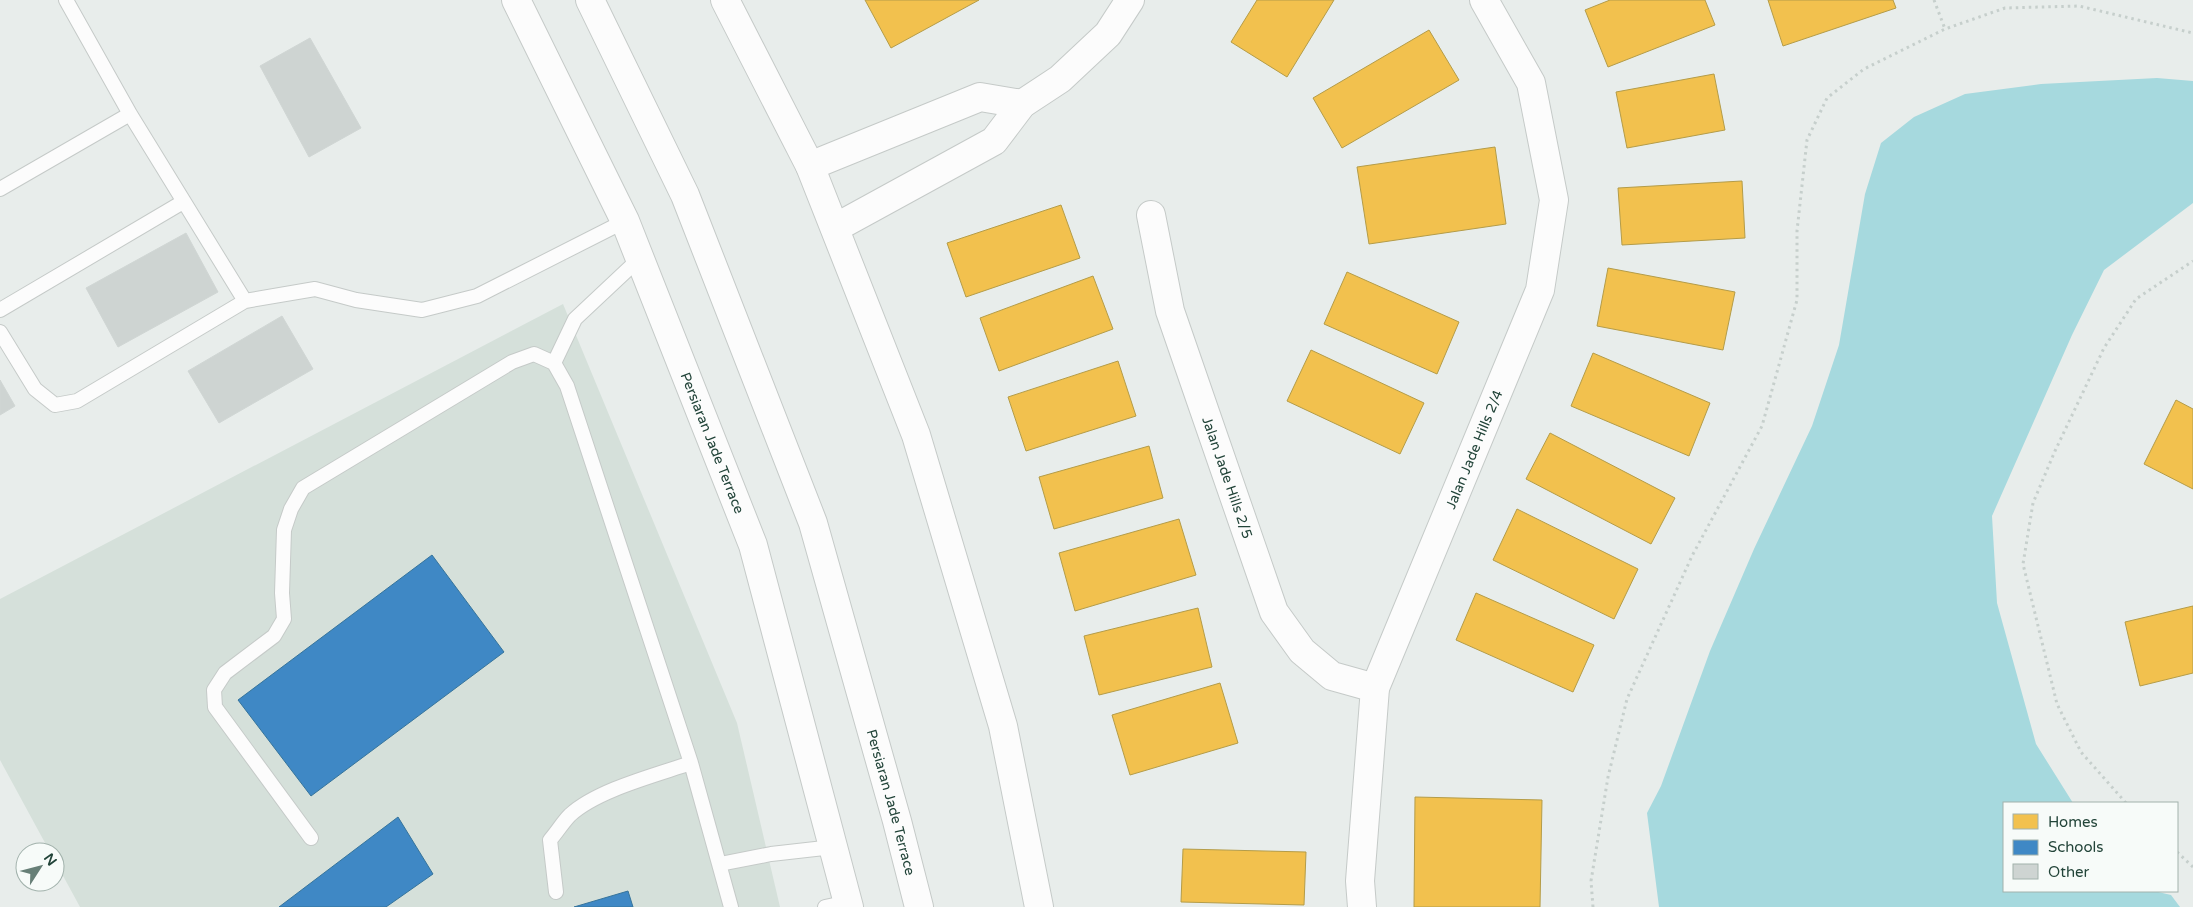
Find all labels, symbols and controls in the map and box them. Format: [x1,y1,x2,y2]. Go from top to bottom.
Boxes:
street label: Persiaran Jade Terrace [677,370,748,516]
street label: Jalan Jade Hills 2/4 [1442,387,1507,511]
street label: Jalan Jade Hills 2/5 [1198,414,1256,541]
street label: Persiaran Jade Terrace [863,728,919,877]
legend [2003,802,2178,892]
text: Homes [2048,813,2098,831]
text: Schools [2048,838,2104,856]
north arrow [15,842,65,892]
text: N [40,850,60,869]
text: Other [2048,863,2090,881]

